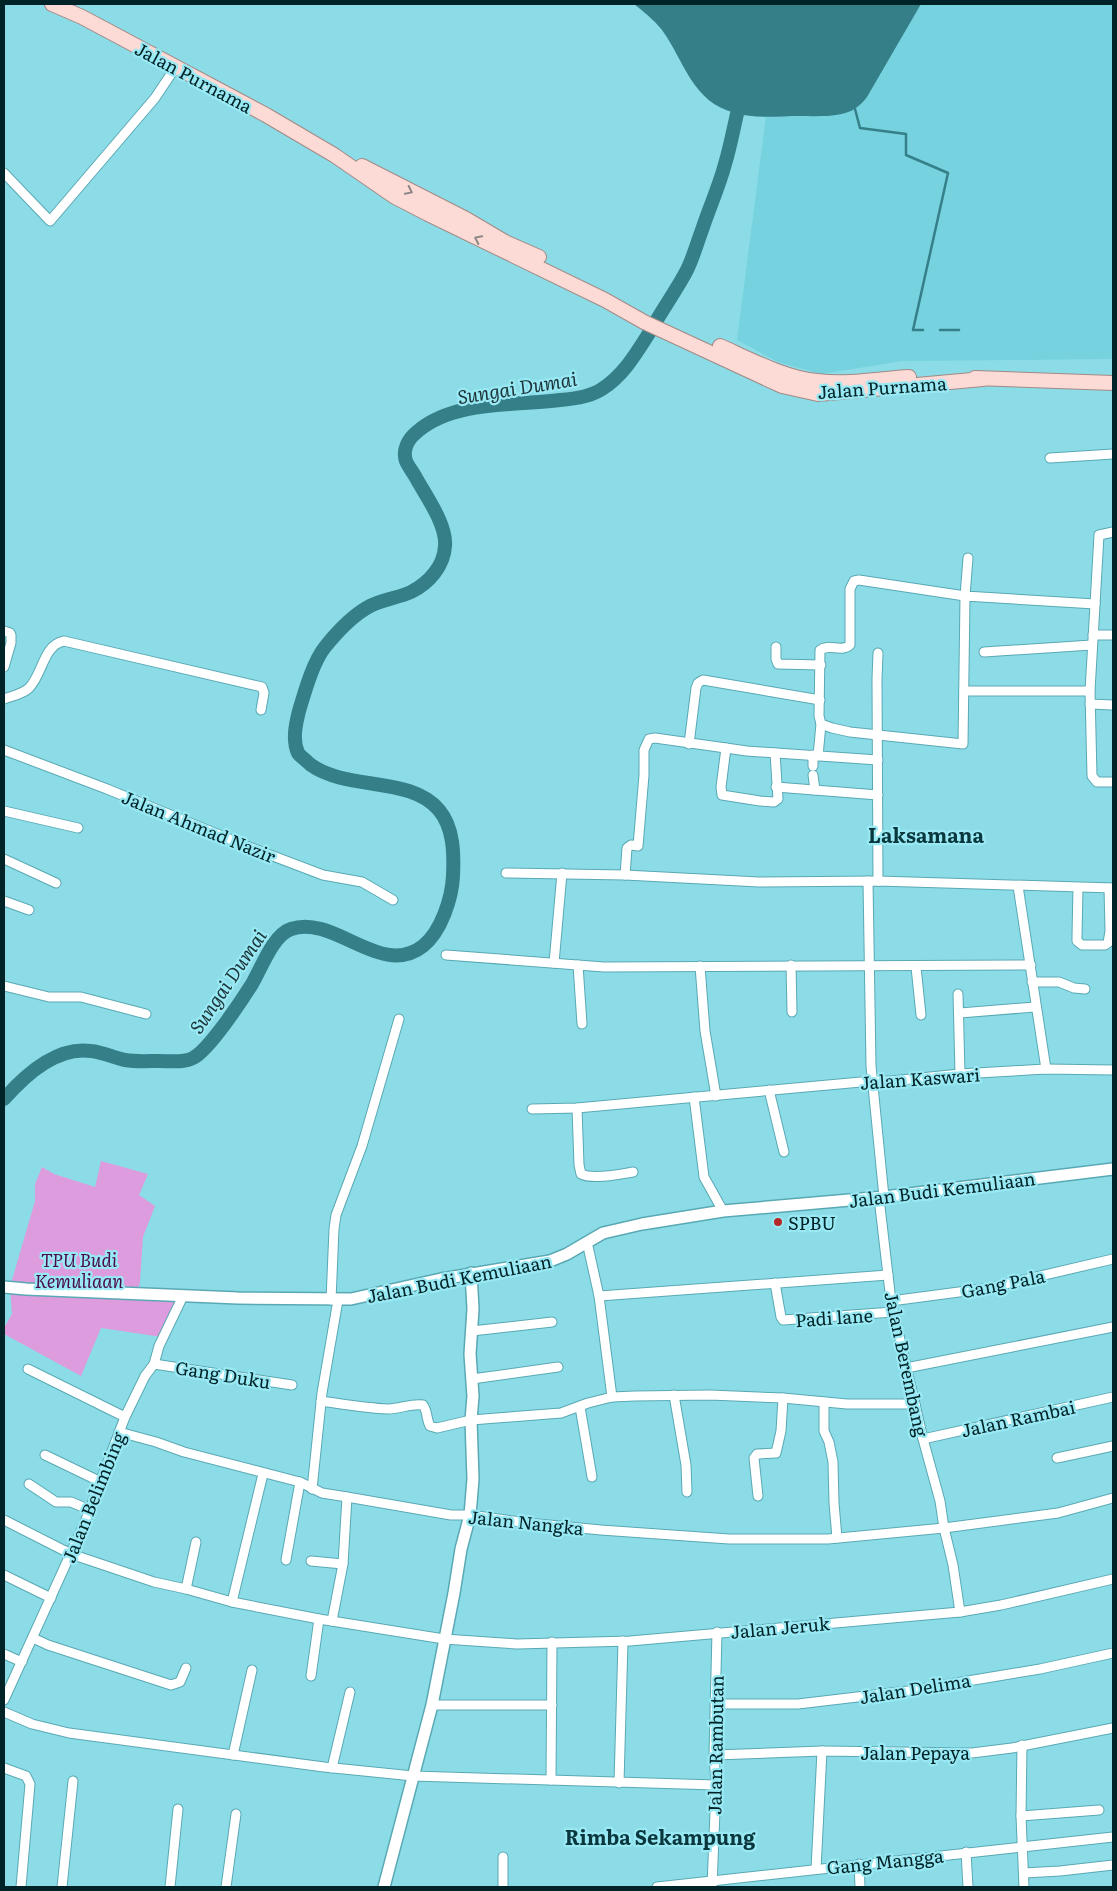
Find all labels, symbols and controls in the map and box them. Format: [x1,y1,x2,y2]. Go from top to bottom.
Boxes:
street label: Jalan Purnama [131,35,258,119]
one-way arrow [404,185,413,195]
one-way arrow [474,235,483,245]
water label: Sungai Dumai [455,364,579,410]
street label: Jalan Purnama [816,369,948,405]
street label: Jalan Ahmad Nazir [118,783,280,869]
district label: Laksamana [868,819,984,849]
water label: Sungai Dumai [182,923,273,1039]
street label: Jalan Kaswari [859,1060,981,1096]
street label: Jalan Budi Kemuliaan [847,1164,1037,1214]
place label: SPBU [788,1209,836,1236]
marker: SPBU [772,1216,784,1228]
park label: TPU Budi Kemuliaan [35,1246,124,1294]
street label: Jalan Budi Kemuliaan [364,1247,554,1309]
street label: Gang Pala [959,1262,1048,1304]
street label: Jalan Berembang [878,1289,936,1440]
street label: Padi lane [794,1301,874,1333]
street label: Gang Duku [173,1353,273,1395]
street label: Jalan Rambai [958,1393,1078,1443]
street label: Jalan Belimbing [54,1427,132,1566]
street label: Jalan Nangka [467,1503,585,1542]
street label: Jalan Jeruk [729,1609,832,1645]
street label: Jalan Delima [858,1666,973,1710]
street label: Jalan Rambutan [700,1675,730,1815]
street label: Jalan Pepaya [860,1739,970,1766]
district label: Rimba Sekampung [565,1821,756,1851]
street label: Gang Mangga [825,1841,945,1881]

